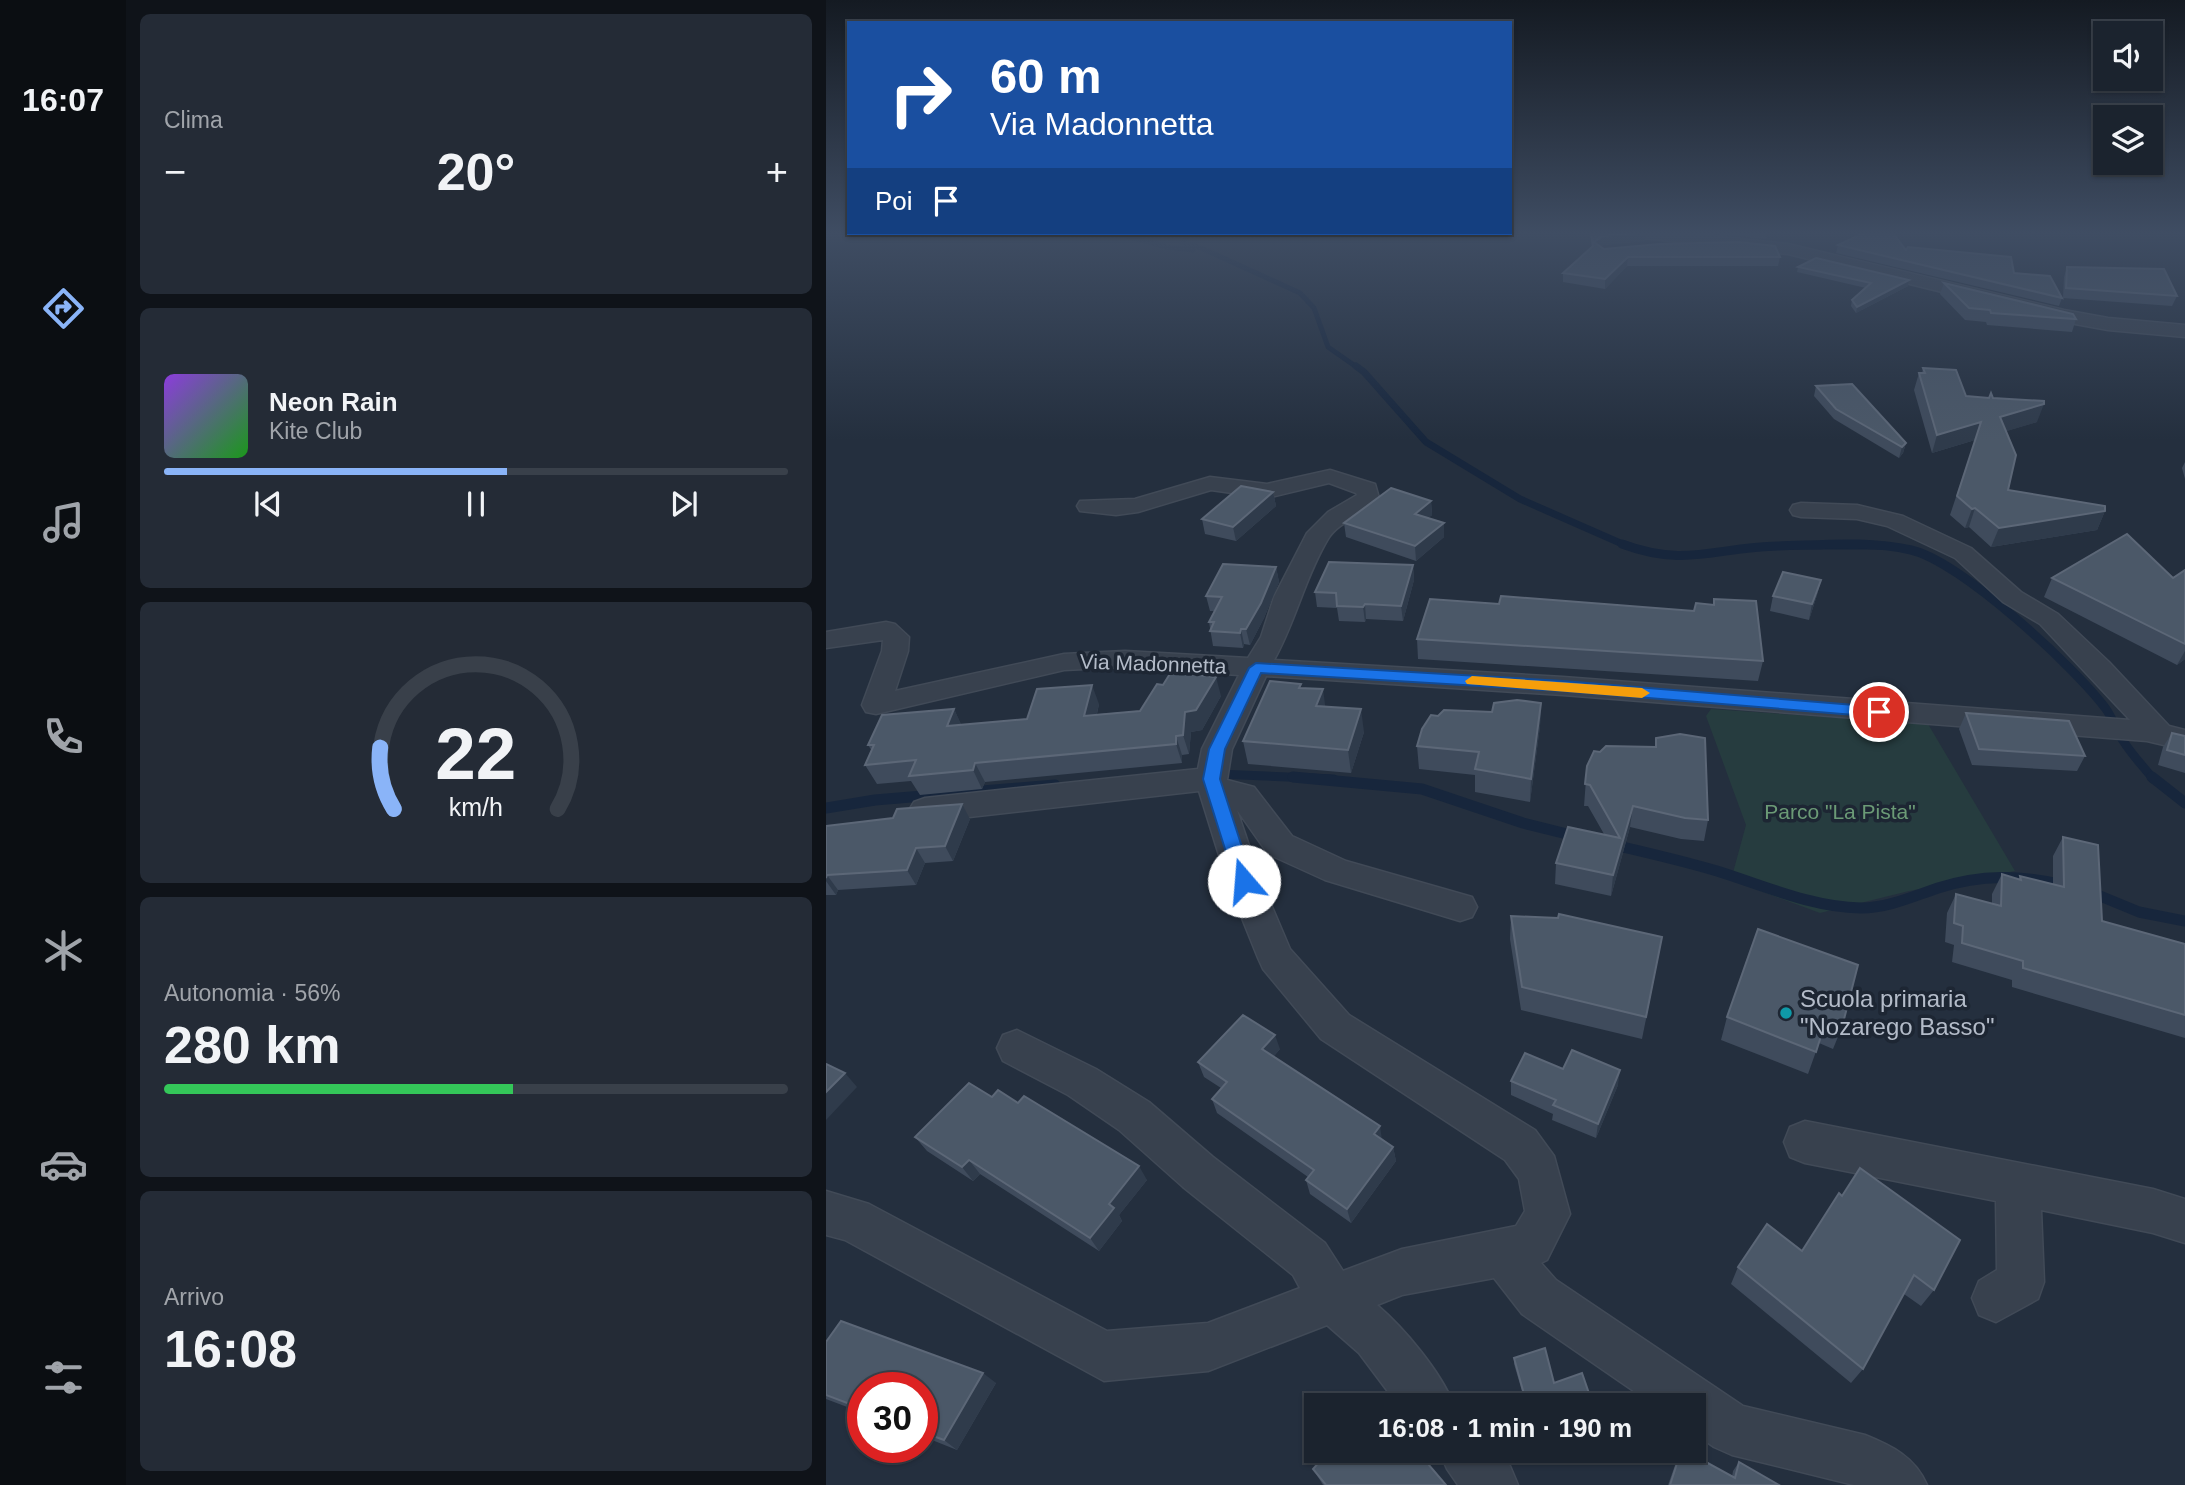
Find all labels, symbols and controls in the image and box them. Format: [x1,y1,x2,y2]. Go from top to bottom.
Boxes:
map controls [2093,21,2163,175]
button: sound [2093,21,2163,91]
icon: right [875,49,966,140]
text: 60 m [990,49,1102,103]
text: 16:07 [22,82,104,118]
button: layers [2093,105,2163,175]
text: Via Madonnetta [990,106,1214,142]
text: Clima [164,107,223,133]
text: 20° [437,143,515,201]
text: − [164,151,186,193]
text: + [766,151,788,193]
icon: arrive [927,182,965,220]
text: Poi [875,186,913,216]
icon: directions [39,284,88,333]
text: Neon Rain [269,387,398,417]
text: Kite Club [269,418,362,444]
icon: previous [249,485,287,523]
icon: pause [457,485,495,523]
icon: next [665,485,703,523]
icon: music [39,498,88,547]
street label: Via Madonnetta [1079,649,1227,678]
pin [1849,682,1909,742]
icon: arrive [1860,693,1898,731]
icon: phone [39,712,88,761]
text: 22 [436,713,516,794]
text: km/h [449,792,503,820]
park label: Parco "La Pista" [1764,800,1916,823]
position arrow [1207,844,1281,918]
icon: climate [39,926,88,975]
text: Autonomia · 56% [164,980,340,1006]
place label: Scuola primaria "Nozarego Basso" [1800,985,1994,1040]
marker: Scuola primaria "Nozarego Basso" [1778,1005,1794,1021]
text: 280 km [164,1016,340,1074]
icon: car [39,1140,88,1189]
text: Arrivo [164,1284,224,1310]
text: 16:08 [164,1320,297,1378]
icon: filters [39,1353,88,1402]
speed limit sign: 30 [847,1372,938,1463]
text: 16:08 · 1 min · 190 m [1378,1413,1632,1443]

